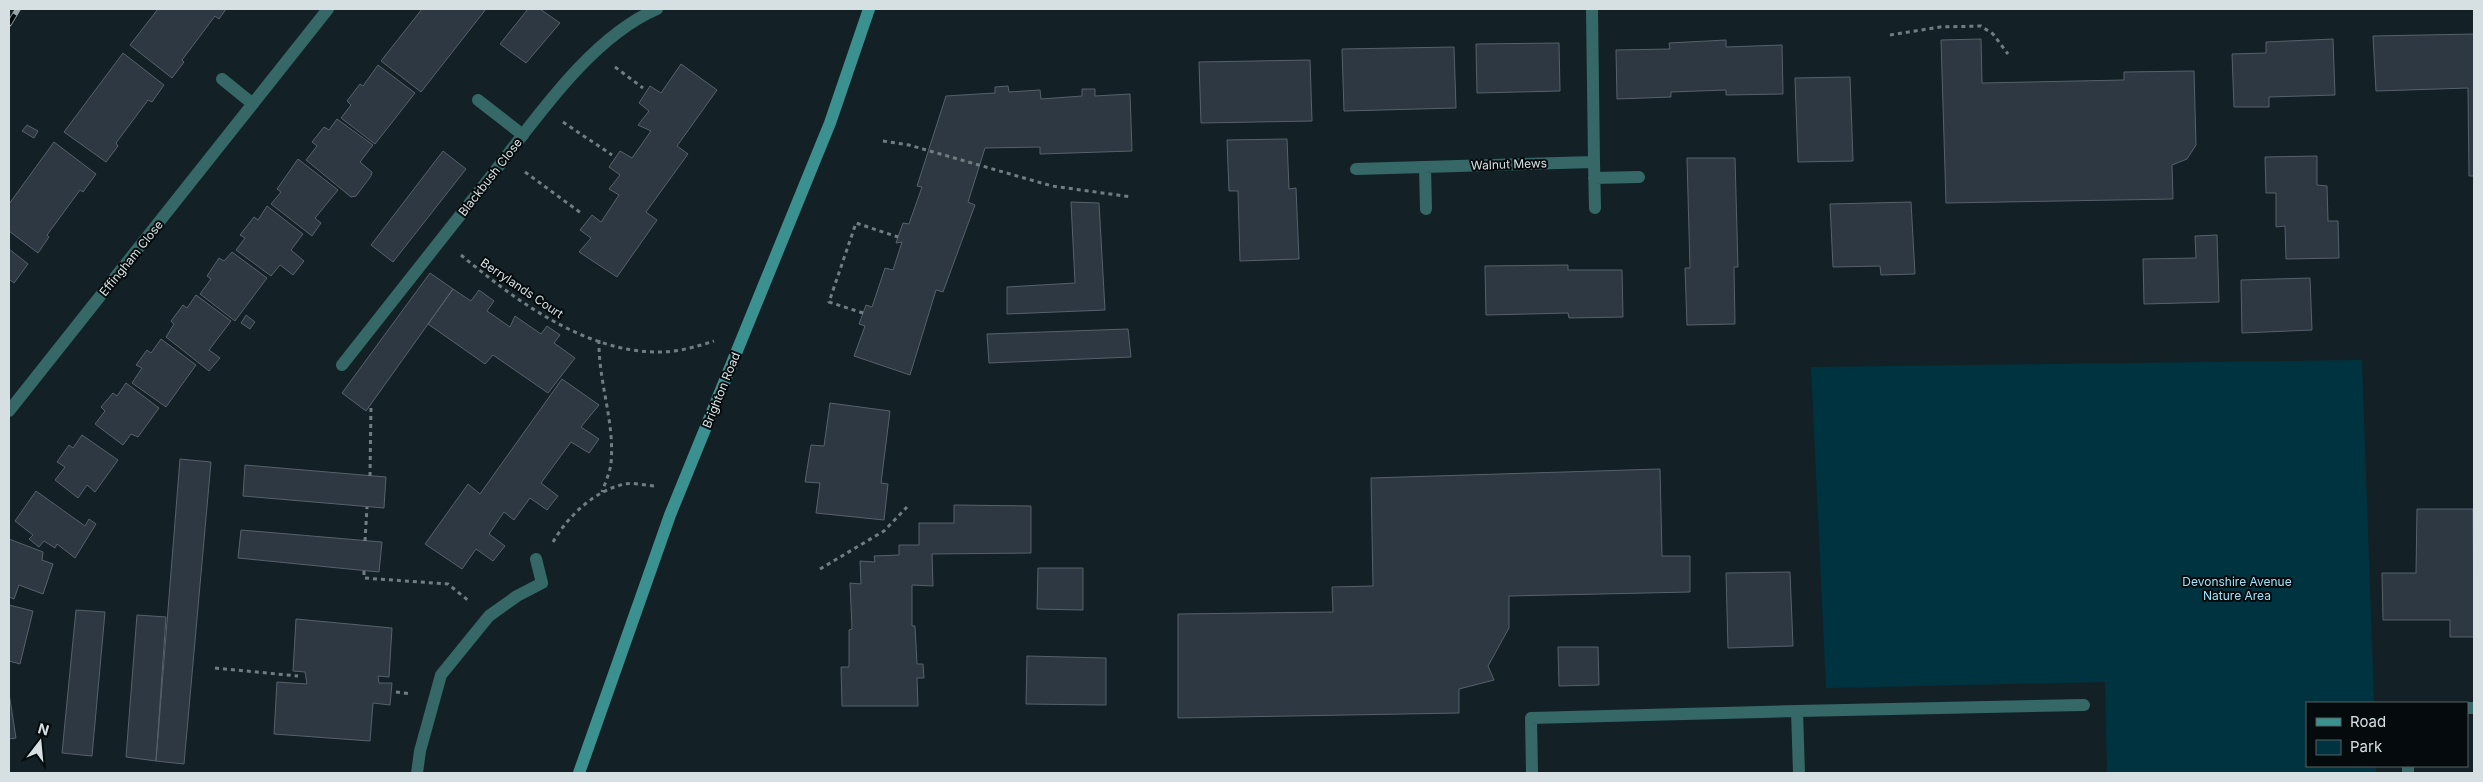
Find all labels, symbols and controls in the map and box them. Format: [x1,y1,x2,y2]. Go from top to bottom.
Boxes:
street label: Blackbush Close [455,135,525,219]
street label: Walnut Mews [1471,155,1547,173]
street label: Effingham Close [96,217,166,299]
street label: Berrylands Court [478,255,566,321]
street label: Brighton Road [699,350,743,430]
park label: Devonshire Avenue Nature Area [2182,574,2292,603]
legend [2306,702,2468,767]
text: Road [2350,712,2386,731]
north arrow [15,717,65,767]
text: N [36,719,51,739]
text: Park [2350,737,2383,756]

